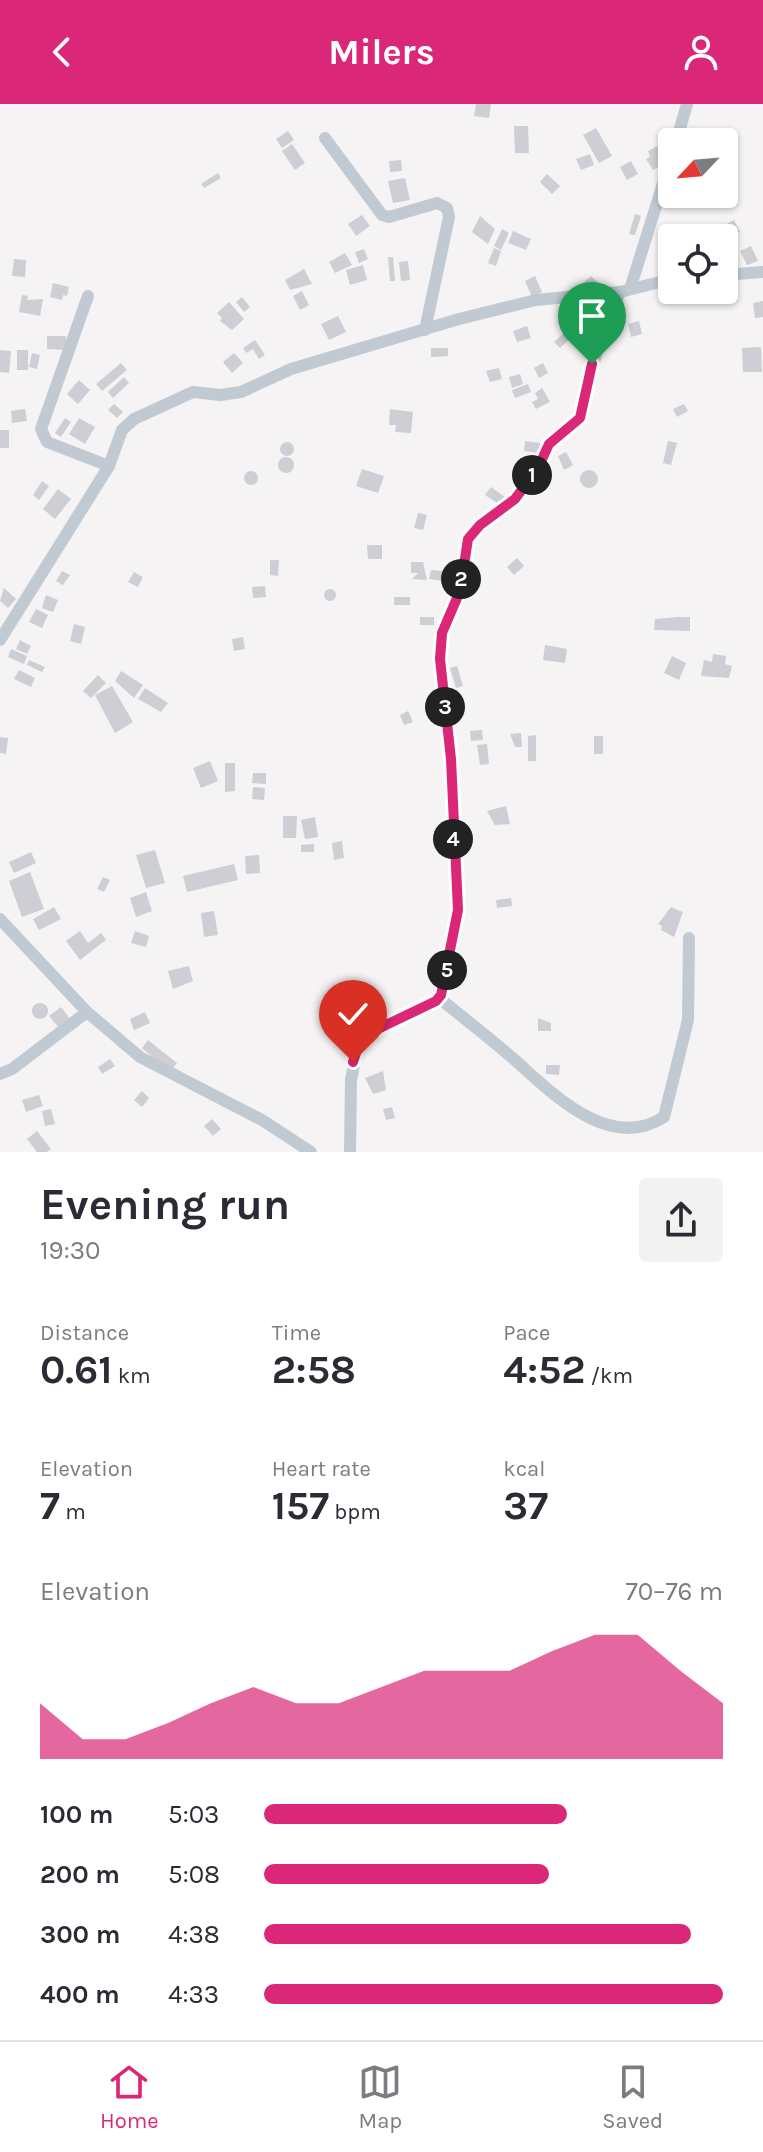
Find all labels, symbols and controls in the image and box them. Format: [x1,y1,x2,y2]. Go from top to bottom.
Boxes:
icon: back [40,30,84,74]
icon: person [679,30,723,74]
text: Milers [328,31,435,73]
north arrow [658,128,738,208]
map controls [658,128,738,304]
button: locate [658,224,738,304]
pin [558,282,626,364]
icon: arrive [570,294,614,338]
pin: 1 [512,455,552,495]
text: 1 [528,462,536,488]
pin: 2 [441,559,481,599]
text: 2 [454,566,468,592]
pin: 3 [425,687,465,727]
text: 3 [438,694,452,720]
pin: 4 [433,819,473,859]
text: 4 [446,826,460,852]
pin: 5 [427,950,467,990]
text: 5 [441,957,453,983]
pin [319,980,387,1062]
icon: check [331,992,375,1036]
button: share [639,1178,723,1262]
text: Evening run [40,1179,290,1230]
text: 19:30 [40,1235,100,1266]
text: Distance [40,1320,129,1346]
text: Time [272,1320,321,1346]
text: Pace [503,1320,550,1346]
text: 0.61 [40,1346,112,1393]
text: 2:58 [272,1346,356,1393]
text: 4:52 [503,1346,585,1393]
text: km [112,1363,151,1389]
text: /km [585,1363,633,1389]
text: Elevation [40,1456,133,1482]
text: Heart rate [272,1456,371,1482]
text: kcal [503,1456,545,1482]
text: 7 [40,1482,60,1529]
text: 157 [272,1482,329,1529]
text: 37 [503,1482,548,1529]
text: m [60,1499,86,1525]
text: bpm [329,1499,381,1525]
text: Elevation [40,1576,150,1607]
text: 70–76 m [625,1576,723,1607]
text: 100 m [40,1799,113,1830]
text: 5:03 [168,1799,219,1830]
text: 200 m [40,1859,120,1890]
text: 5:08 [168,1859,220,1890]
text: 300 m [40,1919,120,1950]
text: 4:38 [168,1919,220,1950]
text: 400 m [40,1979,120,2010]
text: 4:33 [168,1979,219,2010]
tab: Home [100,2060,159,2134]
tab: Map [358,2060,402,2134]
tab: Saved [602,2060,663,2134]

